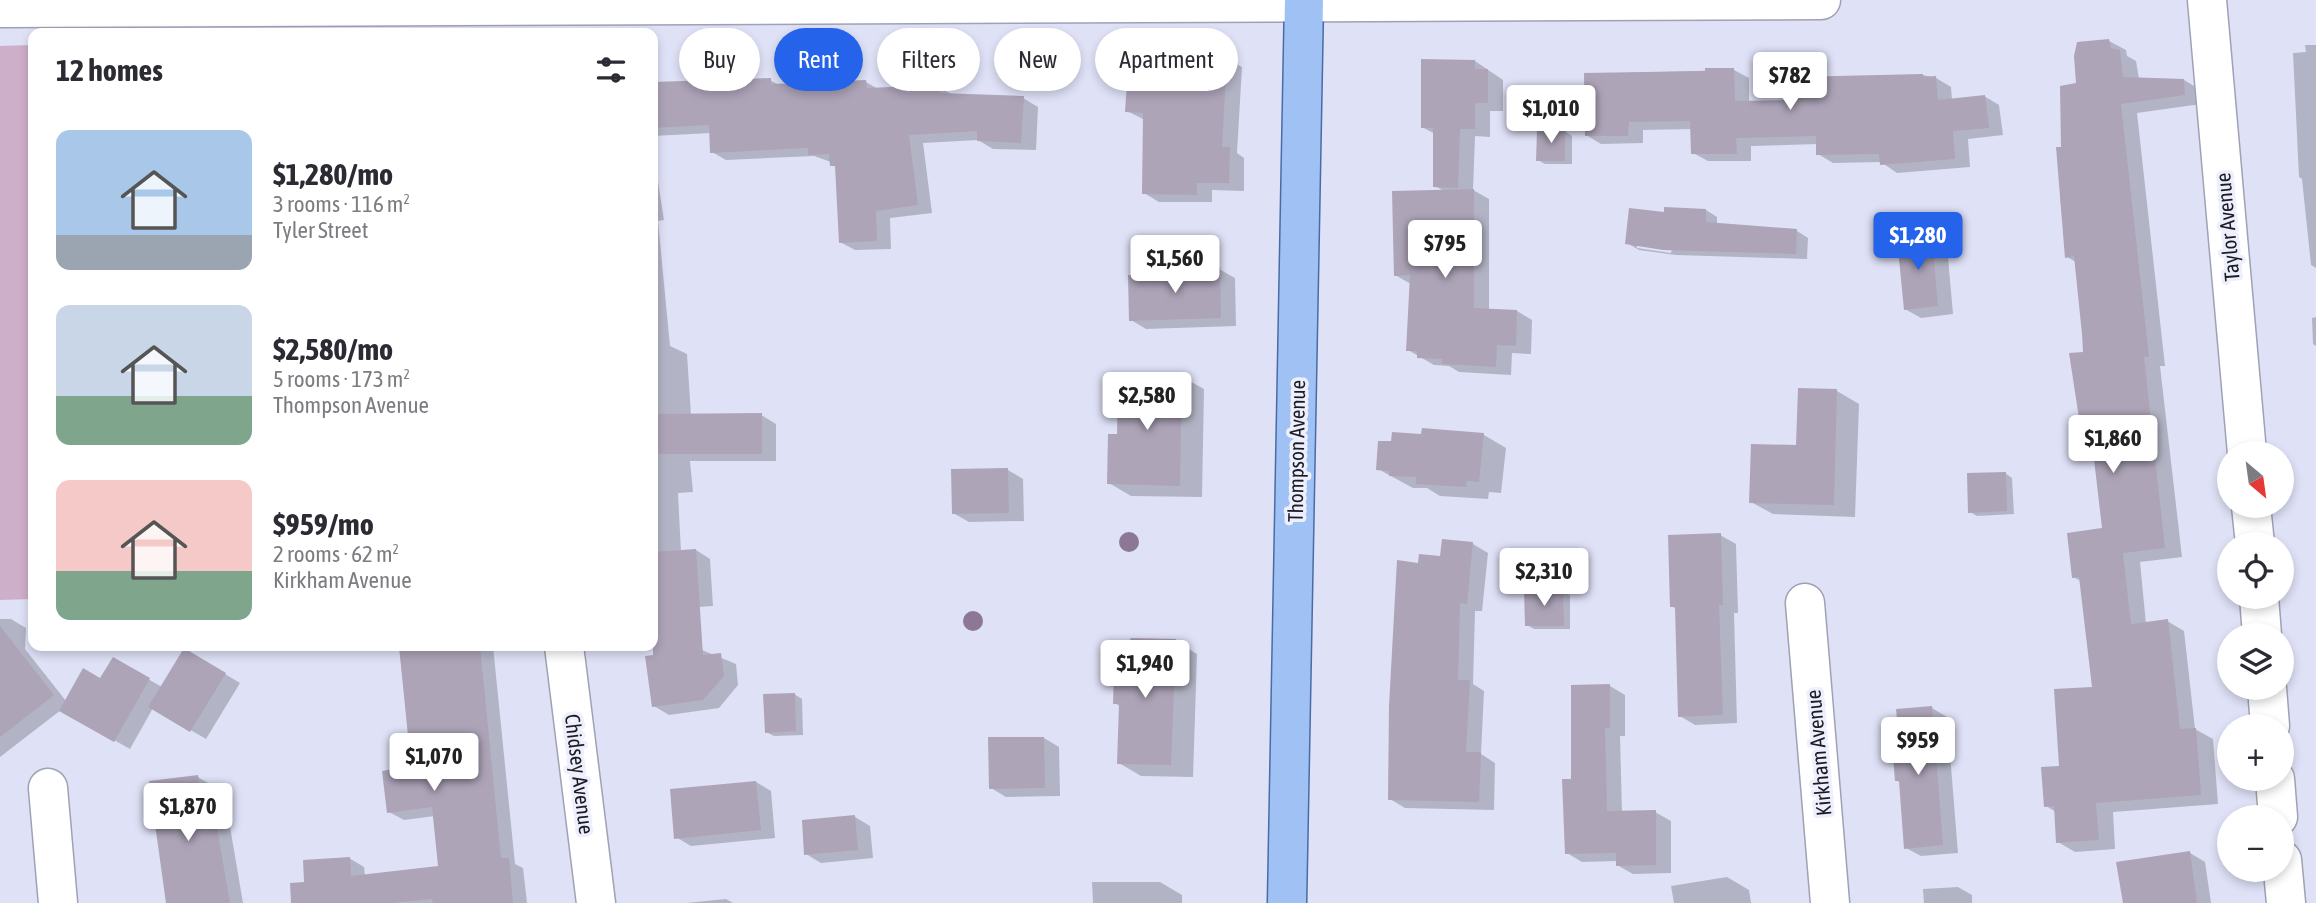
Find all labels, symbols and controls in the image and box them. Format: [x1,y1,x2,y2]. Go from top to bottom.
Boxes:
chip: Buy [679,28,760,91]
chip: Rent [774,28,863,91]
chip: Filters [877,28,980,91]
chip: New [994,28,1081,91]
chip: Apartment [1095,28,1238,91]
icon: filters [592,51,630,89]
pin: $782 [1749,52,1831,112]
text: 12 homes [56,53,163,87]
text: $782 [1769,62,1811,88]
pin: $1,010 [1494,86,1608,145]
text: $1,010 [1523,95,1580,121]
text: $1,280/mo [273,157,393,191]
icon: home [112,158,196,242]
street label: Taylor Avenue [2210,172,2244,282]
text: 3 rooms · 116 m² [273,191,410,217]
pin: $1,280 [1861,212,1975,272]
text: Tyler Street [273,217,368,243]
pin: $795 [1404,220,1486,280]
text: $1,280 [1890,222,1947,248]
text: $795 [1424,230,1466,256]
pin: $1,560 [1118,236,1232,295]
text: $1,560 [1147,245,1204,271]
text: $2,580/mo [273,332,393,366]
icon: home [112,333,196,417]
text: 5 rooms · 173 m² [273,366,410,392]
pin: $2,580 [1090,372,1204,432]
street label: Thompson Avenue [1283,380,1309,522]
text: $2,580 [1119,382,1176,408]
text: Thompson Avenue [273,392,429,418]
pin: $1,860 [2056,416,2170,475]
text: $1,860 [2085,425,2142,451]
north arrow [2217,441,2294,518]
map controls [2217,441,2294,882]
text: $959/mo [273,507,374,541]
icon: home [112,508,196,592]
button: locate [2217,532,2294,609]
text: 2 rooms · 62 m² [273,541,399,567]
pin: $2,310 [1487,548,1601,608]
text: $2,310 [1516,558,1573,584]
text: Kirkham Avenue [273,567,412,593]
button: layers [2217,623,2294,700]
pin: $1,940 [1088,640,1202,700]
text: $1,940 [1117,650,1174,676]
street label: Kirkham Avenue [1801,689,1835,817]
street label: Chidsey Avenue [561,713,599,835]
button: + [2217,714,2294,791]
pin: $959 [1877,718,1959,777]
text: $959 [1897,727,1939,753]
pin: $1,070 [377,734,491,793]
text: $1,070 [406,743,463,769]
pin: $1,870 [131,784,245,843]
text: $1,870 [160,793,217,819]
button: − [2217,805,2294,882]

